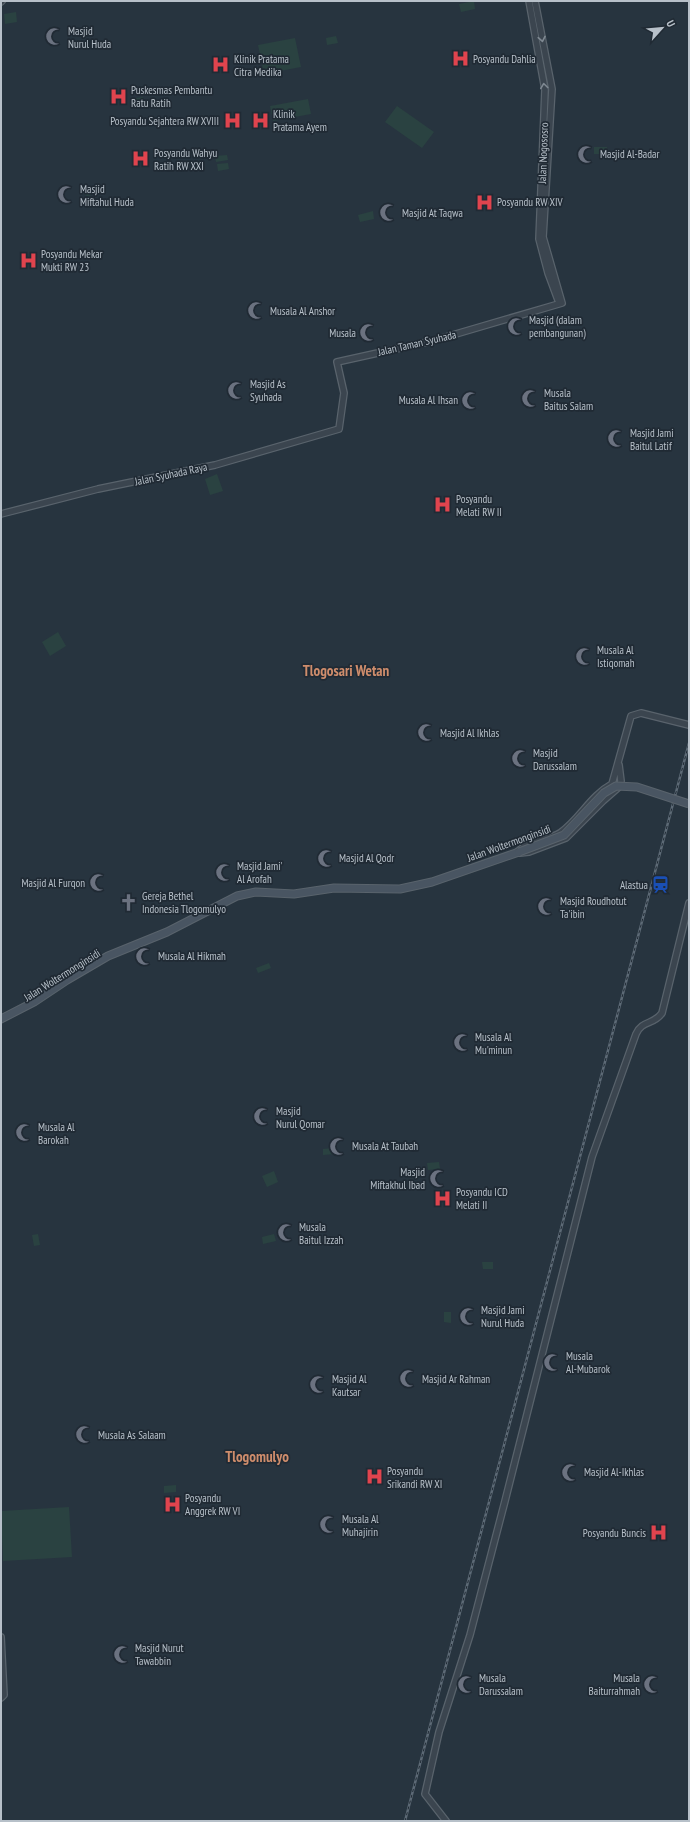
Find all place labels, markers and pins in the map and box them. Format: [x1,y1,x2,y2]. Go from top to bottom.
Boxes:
place label: Masjid Nurul Huda [68,24,111,51]
mosque icon: Masjid Nurul Huda [45,27,65,47]
hospital icon: Posyandu Dahlia [450,49,470,69]
place label: Klinik Pratama Citra Medika [234,52,289,79]
place label: Posyandu Dahlia [473,52,536,66]
hospital icon: Klinik Pratama Citra Medika [211,55,231,75]
place label: Puskesmas Pembantu Ratu Ratih [131,83,213,110]
hospital icon: Puskesmas Pembantu Ratu Ratih [108,86,128,106]
place label: Klinik Pratama Ayem [273,107,327,134]
hospital icon: Klinik Pratama Ayem [250,110,270,130]
hospital icon: Posyandu Sejahtera RW XVIII [222,111,242,131]
place label: Posyandu Sejahtera RW XVIII [110,114,219,128]
mosque icon: Masjid Al-Badar [577,144,597,164]
place label: Posyandu Wahyu Ratih RW XXI [154,146,218,173]
place label: Masjid Al-Badar [600,147,659,161]
hospital icon: Posyandu Wahyu Ratih RW XXI [131,149,151,169]
place label: Masjid Miftahul Huda [80,182,134,209]
mosque icon: Masjid Miftahul Huda [57,185,77,205]
hospital icon: Posyandu RW XIV [474,192,494,212]
place label: Posyandu RW XIV [497,195,564,209]
mosque icon: Masjid At Taqwa [379,203,399,223]
place label: Masjid At Taqwa [402,206,463,220]
place label: Posyandu Mekar Mukti RW 23 [41,247,103,274]
hospital icon: Posyandu Mekar Mukti RW 23 [18,250,38,270]
mosque icon: Musala Al Anshor [247,301,267,321]
place label: Musala Al Anshor [270,304,335,318]
place label: Masjid (dalam pembangunan) [529,313,586,340]
mosque icon: Masjid (dalam pembangunan) [506,316,526,336]
mosque icon: Musala [359,323,379,343]
place label: Musala [329,326,356,340]
place label: Masjid As Syuhada [250,377,286,404]
mosque icon: Masjid As Syuhada [227,380,247,400]
place label: Musala Baitus Salam [544,386,593,413]
mosque icon: Musala Baitus Salam [521,389,541,409]
mosque icon: Musala Al Ihsan [461,390,481,410]
place label: Musala Al Ihsan [399,393,458,407]
place label: Masjid Jami Baitul Latif [630,426,674,453]
mosque icon: Masjid Jami Baitul Latif [607,429,627,449]
place label: Posyandu Melati RW II [456,492,502,519]
hospital icon: Posyandu Melati RW II [433,495,453,515]
place label: Musala Al Istiqomah [597,643,635,670]
mosque icon: Musala Al Istiqomah [574,646,594,666]
mosque icon: Masjid Al Ikhlas [417,723,437,743]
place label: Masjid Al Ikhlas [440,726,499,740]
place label: Masjid Darussalam [533,746,577,773]
mosque icon: Masjid Darussalam [510,749,530,769]
mosque icon: Masjid Al Qodr [316,848,336,868]
place label: Masjid Al Qodr [339,851,394,865]
place label: Masjid Jami' Al Arofah [237,859,283,886]
mosque icon: Masjid Jami' Al Arofah [214,862,234,882]
mosque icon: Masjid Al Furqon [88,873,108,893]
station icon: Alastua [651,875,671,895]
place label: Masjid Al Furqon [22,876,85,890]
place label: Alastua [620,878,648,892]
place label: Gereja Bethel Indonesia Tlogomulyo [142,889,226,916]
church icon: Gereja Bethel Indonesia Tlogomulyo [119,892,139,912]
place label: Masjid Roudhotut Ta'ibin [560,894,627,921]
mosque icon: Masjid Roudhotut Ta'ibin [537,897,557,917]
mosque icon: Musala Al Hikmah [135,946,155,966]
place label: Musala Al Hikmah [158,949,226,963]
place label: Musala Al Mu'minun [475,1030,512,1057]
mosque icon: Musala Al Mu'minun [452,1033,472,1053]
place label: Masjid Nurul Qomar [276,1104,325,1131]
mosque icon: Masjid Nurul Qomar [253,1107,273,1127]
place label: Musala Al Barokah [38,1120,75,1147]
mosque icon: Musala Al Barokah [15,1123,35,1143]
mosque icon: Musala At Taubah [329,1136,349,1156]
place label: Musala At Taubah [352,1139,418,1153]
place label: Masjid Miftakhul Ibad [370,1165,425,1192]
mosque icon: Masjid Miftakhul Ibad [428,1168,448,1188]
place label: Posyandu ICD Melati II [456,1185,508,1212]
hospital icon: Posyandu ICD Melati II [433,1188,453,1208]
place label: Musala Baitul Izzah [299,1220,344,1247]
mosque icon: Musala Baitul Izzah [276,1223,296,1243]
place label: Masjid Jami Nurul Huda [481,1303,525,1330]
mosque icon: Masjid Jami Nurul Huda [458,1306,478,1326]
place label: Musala Al-Mubarok [566,1349,611,1376]
mosque icon: Musala Al-Mubarok [543,1352,563,1372]
mosque icon: Masjid Ar Rahman [399,1369,419,1389]
place label: Masjid Al Kautsar [332,1372,367,1399]
place label: Masjid Ar Rahman [422,1372,490,1386]
mosque icon: Masjid Al Kautsar [309,1375,329,1395]
mosque icon: Musala As Salaam [75,1425,95,1445]
place label: Musala As Salaam [98,1428,166,1442]
mosque icon: Masjid Al-Ikhlas [561,1462,581,1482]
place label: Posyandu Srikandi RW XI [387,1464,442,1491]
place label: Masjid Al-Ikhlas [584,1465,644,1479]
hospital icon: Posyandu Srikandi RW XI [364,1467,384,1487]
place label: Posyandu Anggrek RW VI [185,1491,240,1518]
hospital icon: Posyandu Anggrek RW VI [162,1494,182,1514]
place label: Musala Al Muhajirin [342,1512,379,1539]
mosque icon: Musala Al Muhajirin [319,1515,339,1535]
hospital icon: Posyandu Buncis [649,1523,669,1543]
place label: Posyandu Buncis [583,1526,646,1540]
place label: Masjid Nurut Tawabbin [135,1641,183,1668]
mosque icon: Masjid Nurut Tawabbin [112,1644,132,1664]
place label: Musala Darussalam [479,1671,523,1698]
place label: Musala Baiturrahmah [589,1671,640,1698]
mosque icon: Musala Darussalam [456,1674,476,1694]
mosque icon: Musala Baiturrahmah [643,1674,663,1694]

